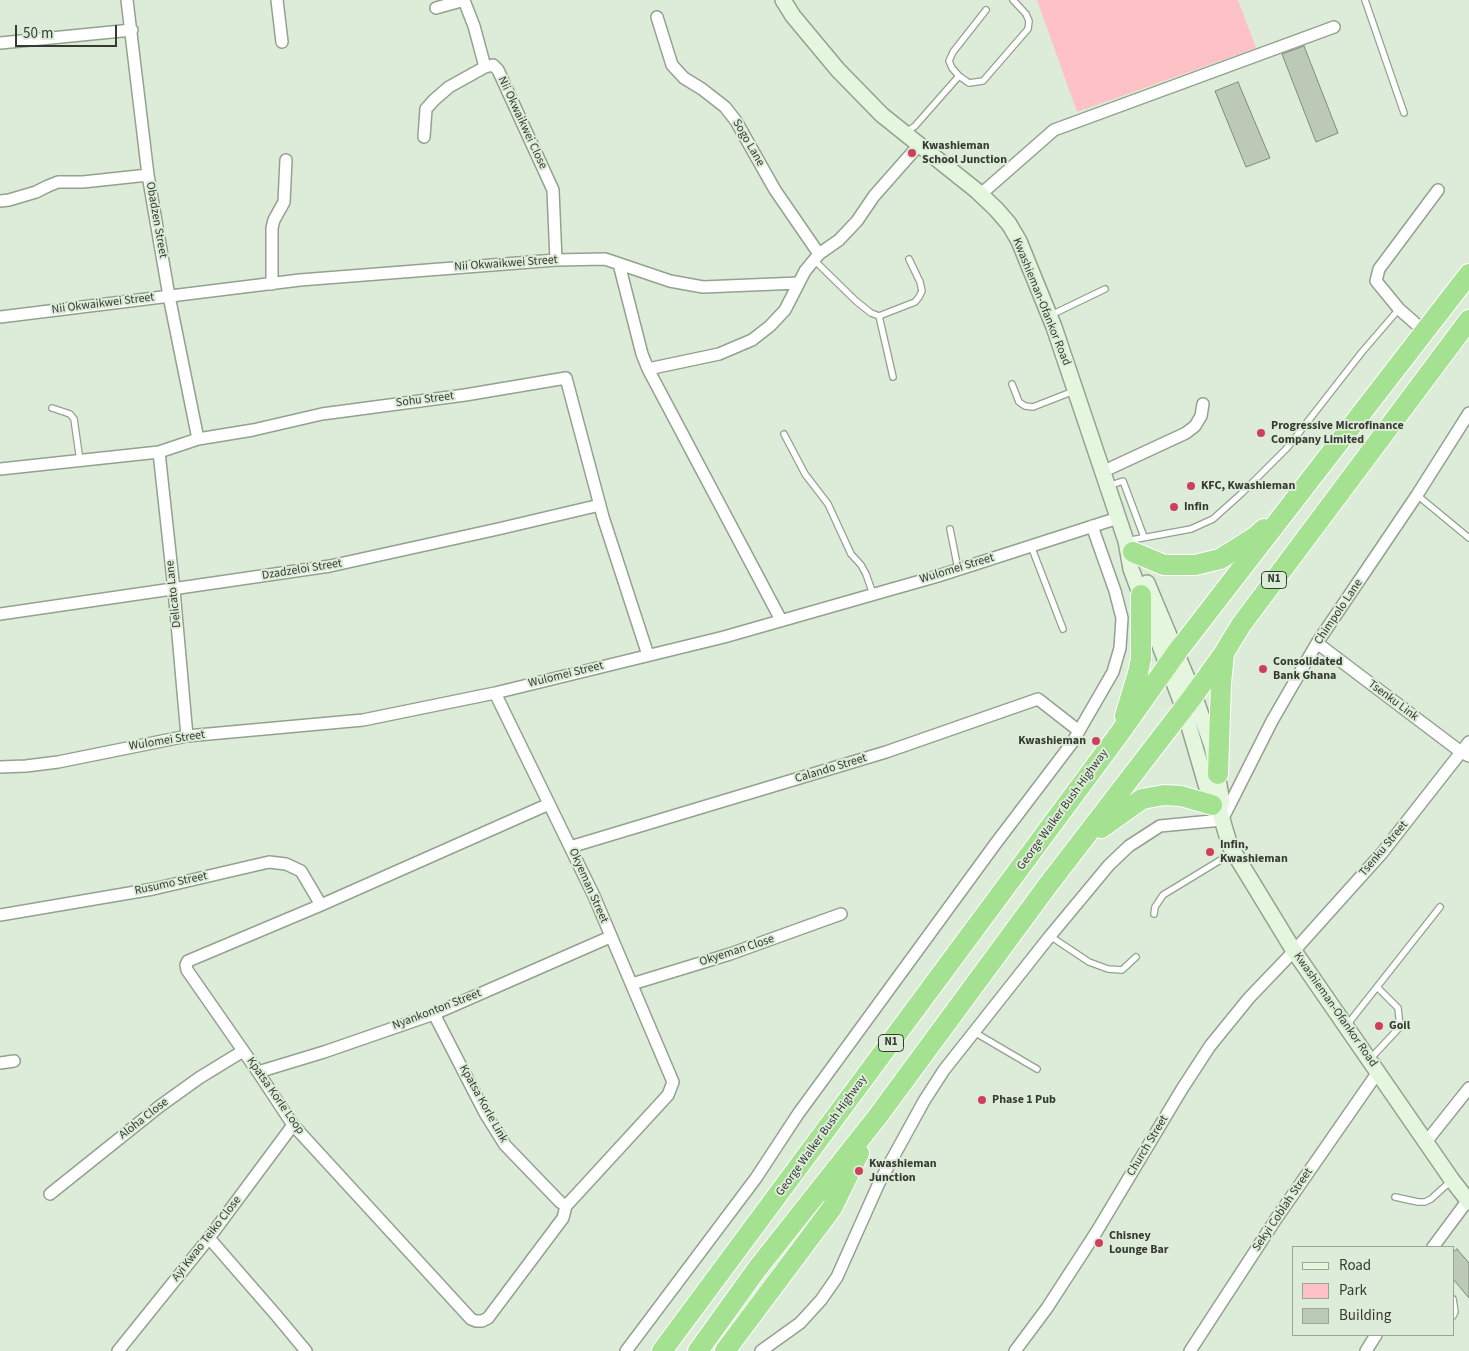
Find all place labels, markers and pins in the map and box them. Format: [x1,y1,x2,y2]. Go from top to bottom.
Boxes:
place label: Kwashieman School Junction [922,139,1007,167]
marker: Kwashieman School Junction [906,147,918,159]
place label: Progressive Microfinance Company Limited [1271,419,1404,447]
marker: Progressive Microfinance Company Limited [1255,427,1267,439]
place label: KFC, Kwashieman [1201,479,1295,493]
marker: KFC, Kwashieman [1185,480,1197,492]
place label: Infin [1184,500,1209,514]
marker: Infin [1168,501,1180,513]
place label: Consolidated Bank Ghana [1273,655,1343,683]
marker: Consolidated Bank Ghana [1257,663,1269,675]
place label: Kwashieman [1018,734,1086,748]
marker: Kwashieman [1090,735,1102,747]
place label: Infin, Kwashieman [1220,838,1288,866]
marker: Infin, Kwashieman [1204,846,1216,858]
place label: Goil [1389,1019,1410,1033]
marker: Goil [1373,1020,1385,1032]
place label: Phase 1 Pub [992,1093,1056,1107]
marker: Phase 1 Pub [976,1094,988,1106]
place label: Kwashieman Junction [869,1157,937,1185]
marker: Kwashieman Junction [853,1165,865,1177]
place label: Chisney Lounge Bar [1109,1229,1169,1257]
marker: Chisney Lounge Bar [1093,1237,1105,1249]

